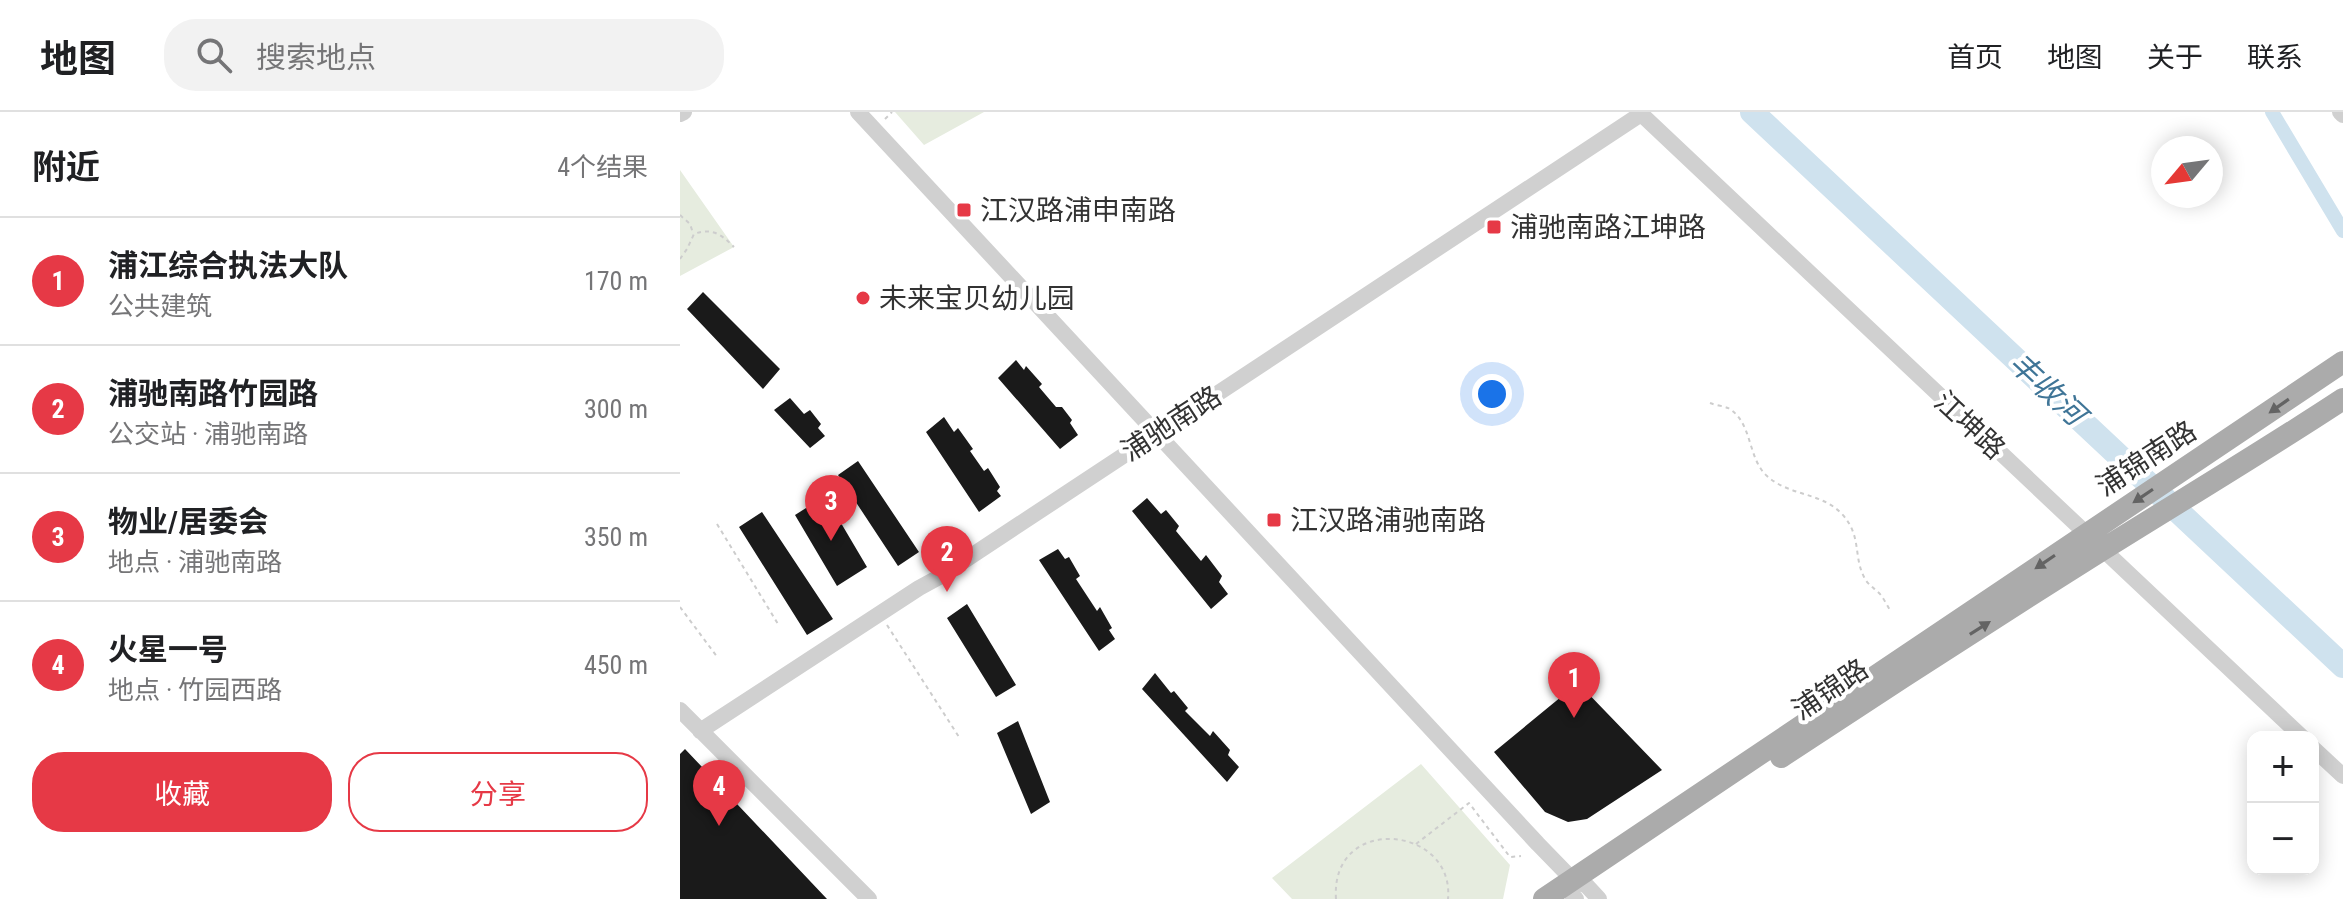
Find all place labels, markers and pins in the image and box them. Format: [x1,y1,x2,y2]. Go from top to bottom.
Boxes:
place label: 江汉路浦申南路 [980,194,1176,227]
marker: 江汉路浦申南路 [955,201,973,219]
place label: 浦驰南路江坤路 [1510,211,1706,244]
marker: 浦驰南路江坤路 [1485,218,1503,236]
place label: 未来宝贝幼儿园 [879,282,1075,315]
marker: 未来宝贝幼儿园 [854,289,872,307]
pin: 3 [805,475,857,541]
place label: 江汉路浦驰南路 [1290,504,1486,537]
marker: 江汉路浦驰南路 [1265,511,1283,529]
pin: 2 [921,526,973,592]
pin: 1 [1548,652,1600,718]
pin: 4 [693,760,745,826]

